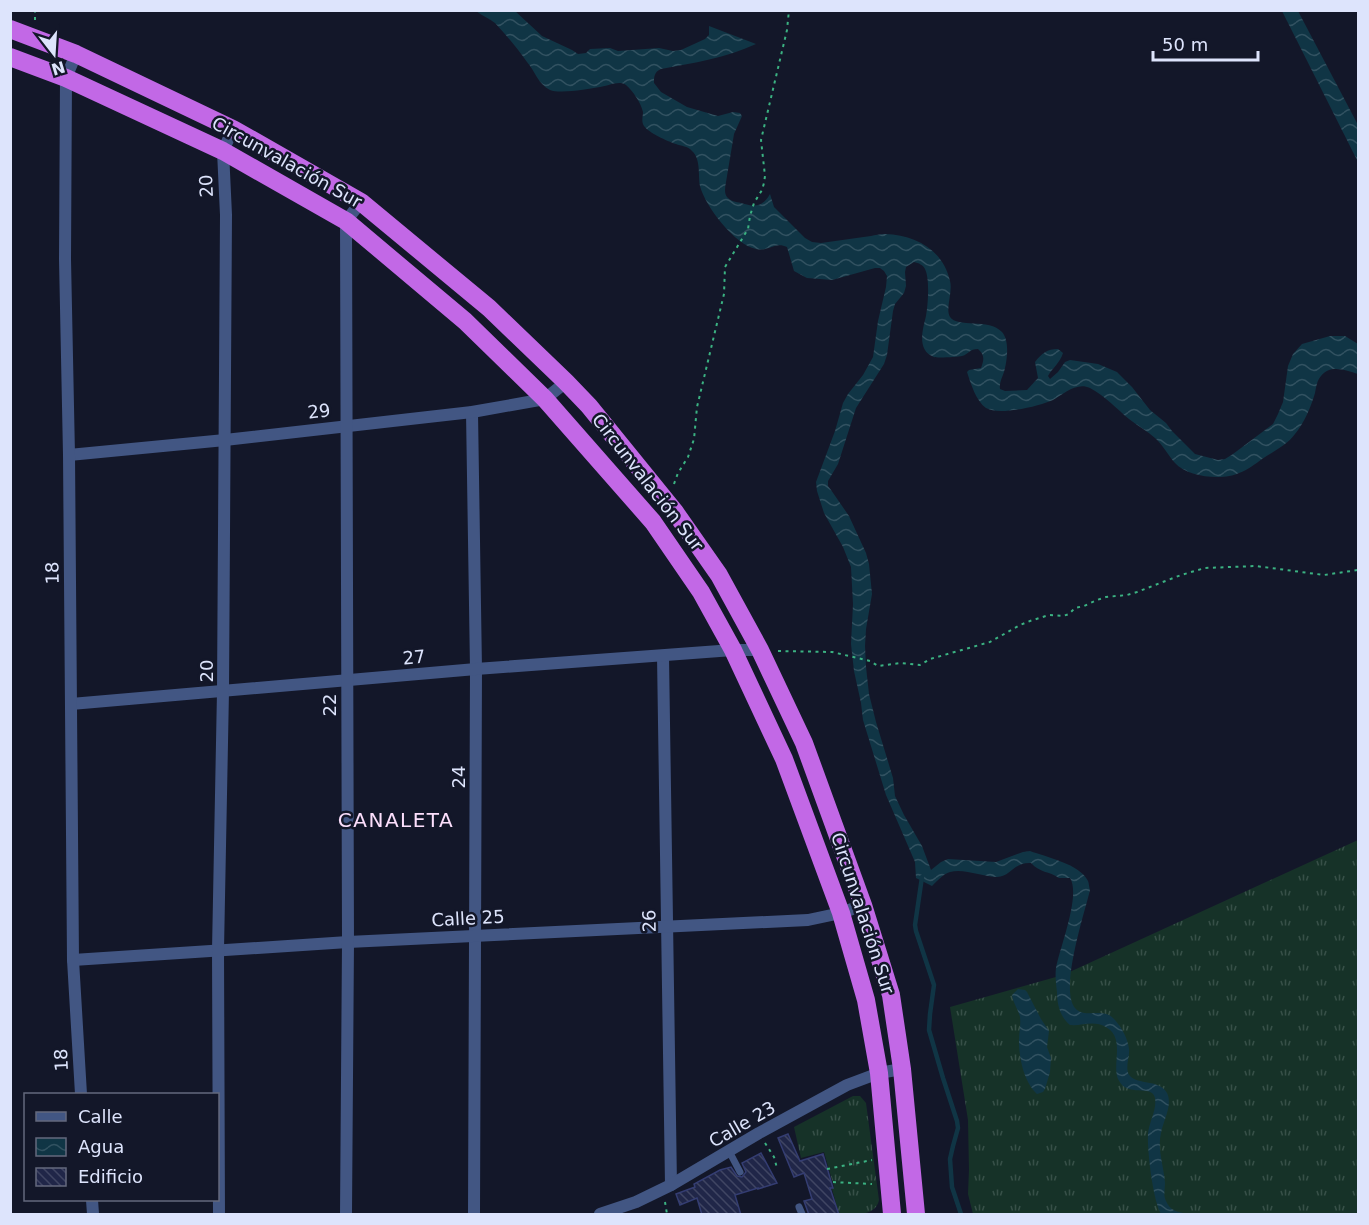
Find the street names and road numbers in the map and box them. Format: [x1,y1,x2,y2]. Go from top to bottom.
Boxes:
street label: Circunvalación Sur [208,112,366,212]
street label: 20 [195,174,217,198]
street label: 29 [306,399,332,423]
street label: Circunvalación Sur [588,409,708,555]
street label: 18 [41,561,63,585]
street label: 27 [402,646,426,668]
street label: 20 [196,660,217,682]
street label: 22 [319,694,340,716]
street label: 24 [448,766,469,788]
street label: Circunvalación Sur [827,830,899,997]
street label: Calle 25 [431,906,505,930]
street label: 26 [638,909,660,933]
street label: 18 [50,1048,72,1072]
street label: Calle 23 [705,1097,779,1151]

